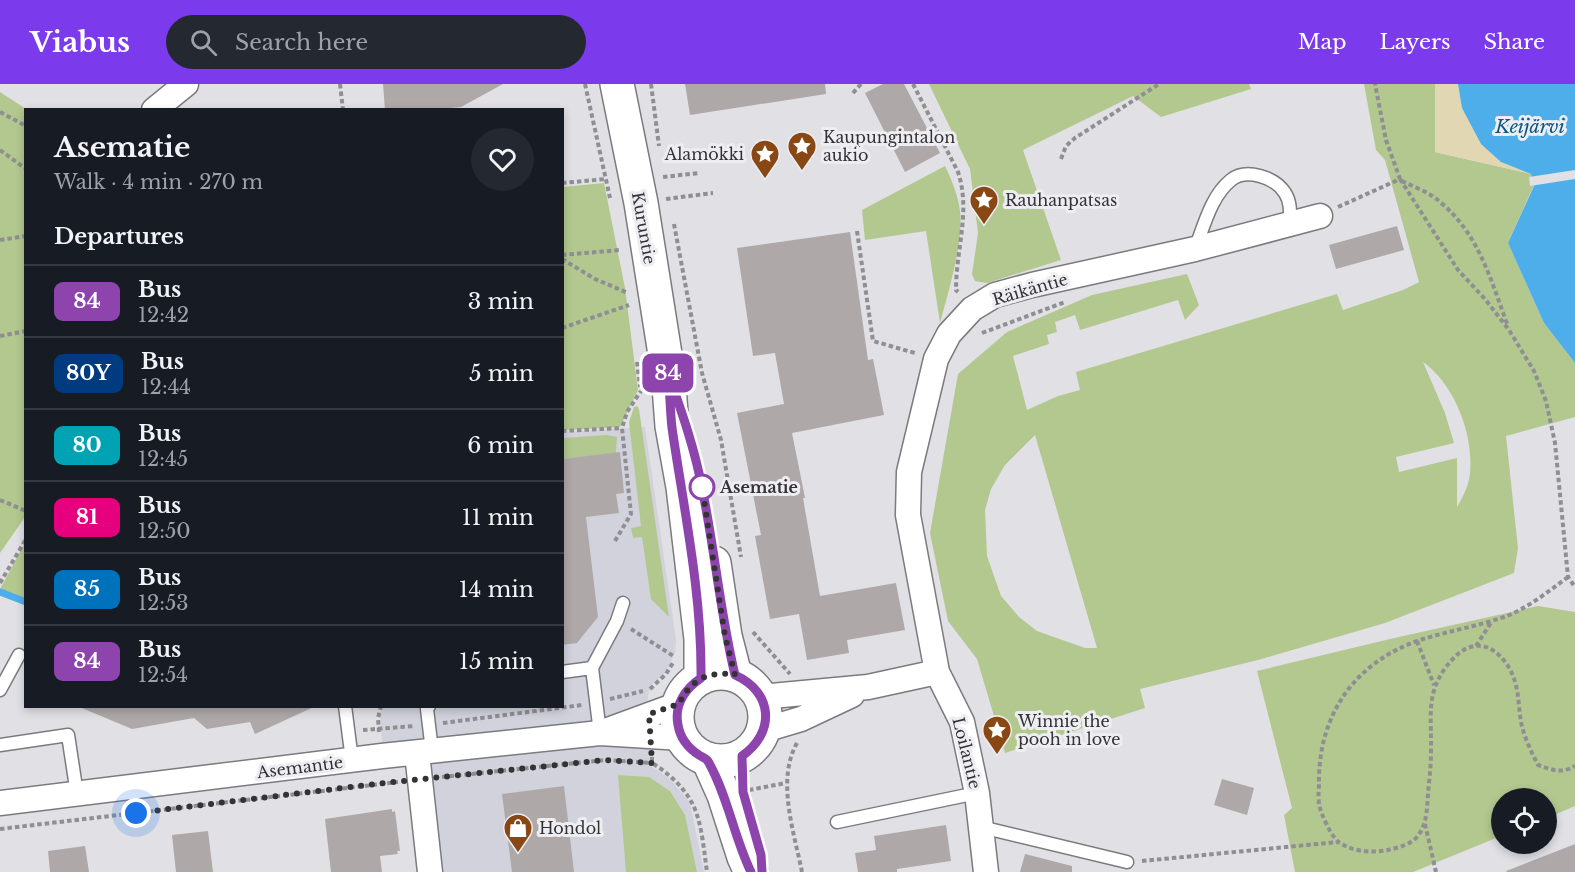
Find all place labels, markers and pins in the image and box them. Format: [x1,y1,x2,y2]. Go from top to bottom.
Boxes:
place label: Kaupungintalon aukio [823,127,955,165]
place icon: Kaupungintalon aukio [786,130,818,172]
place icon: Alamökki [749,138,781,180]
place label: Alamökki [664,144,745,164]
place icon: Rauhanpatsas [968,184,1000,226]
place label: Rauhanpatsas [1005,190,1117,210]
marker: Asematie [689,474,715,500]
place label: Asematie [719,477,798,497]
place label: Winnie the pooh in love [1017,711,1120,749]
place icon: Winnie the pooh in love [981,714,1013,756]
shop icon: Hondol [502,812,534,854]
place label: Hondol [539,818,601,838]

